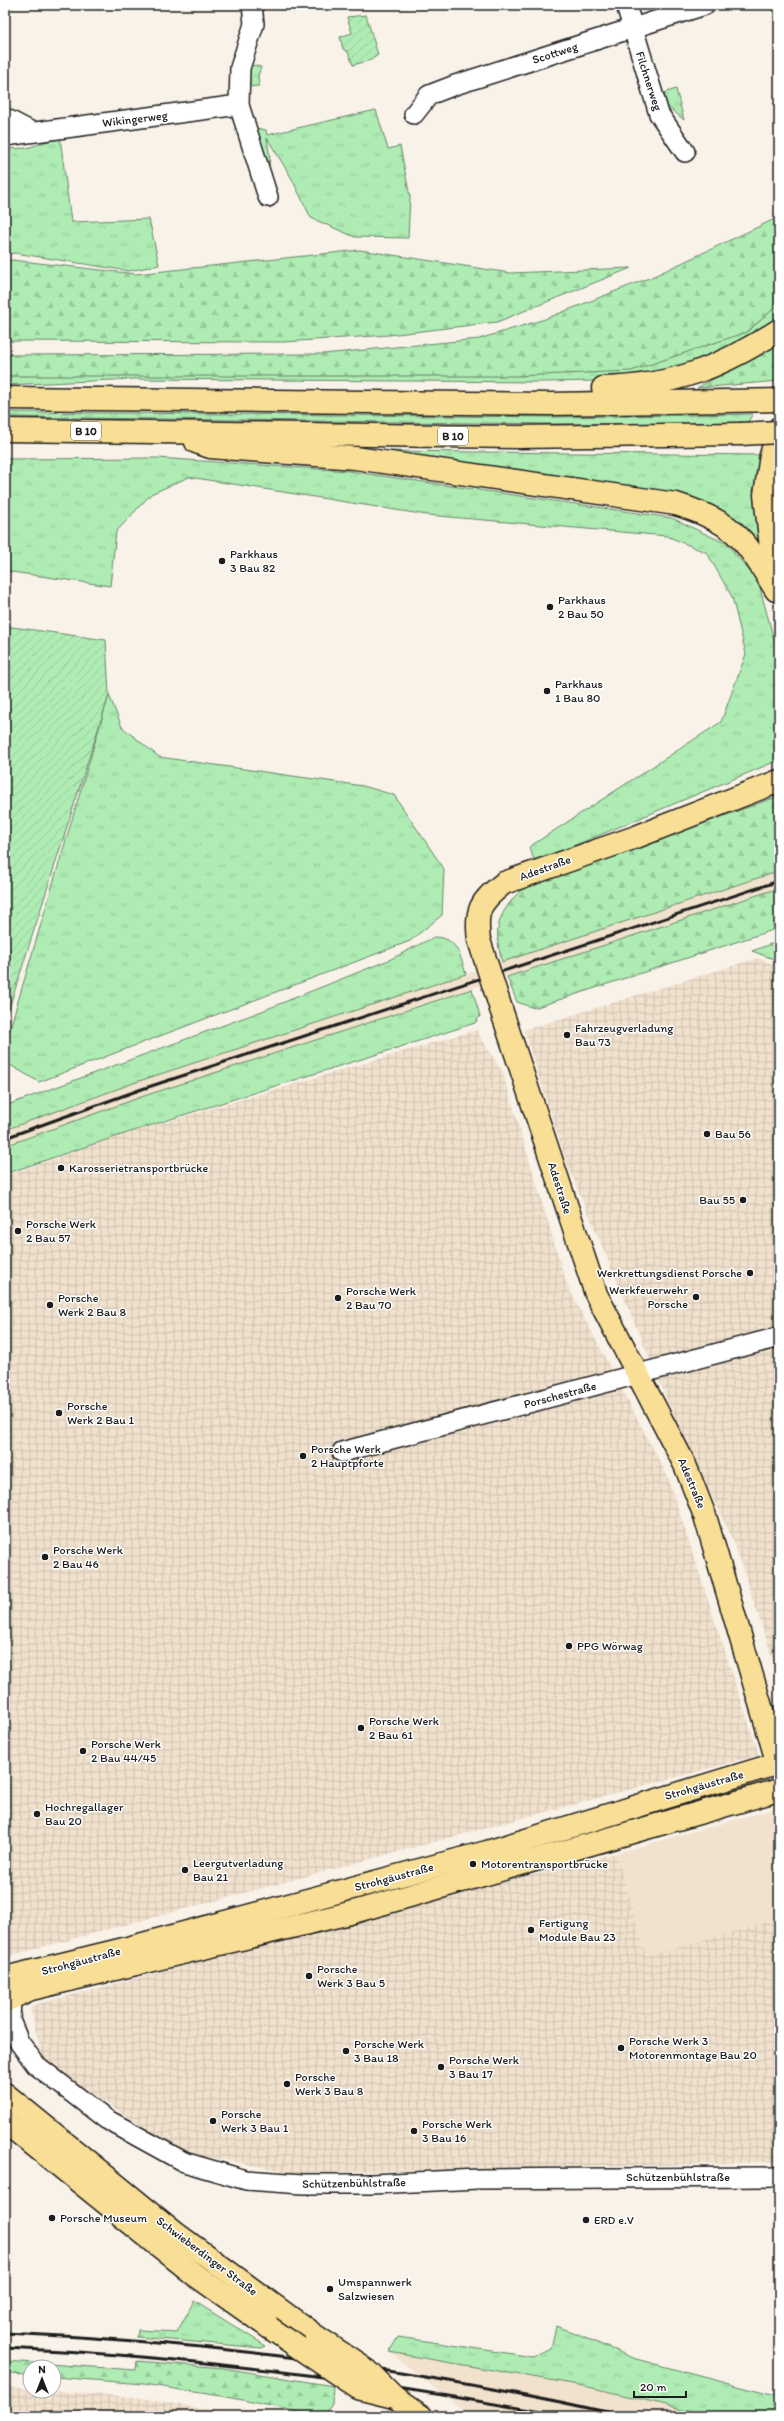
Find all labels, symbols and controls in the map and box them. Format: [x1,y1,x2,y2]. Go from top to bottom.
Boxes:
street label: Scottweg [530,39,580,67]
street label: Filchnerweg [633,50,665,113]
street label: Wikingerweg [102,108,169,130]
road number: B 10 [71,422,101,440]
road number: B 10 [438,427,468,445]
place label: Parkhaus 3 Bau 82 [230,547,278,575]
marker: Parkhaus 3 Bau 82 [217,556,227,566]
place label: Parkhaus 2 Bau 50 [558,593,606,621]
marker: Parkhaus 2 Bau 50 [545,602,555,612]
place label: Parkhaus 1 Bau 80 [555,677,603,705]
marker: Parkhaus 1 Bau 80 [542,686,552,696]
street label: Adestraße [517,852,573,884]
place label: Fahrzeugverladung Bau 73 [575,1021,674,1049]
marker: Fahrzeugverladung Bau 73 [562,1030,572,1040]
place label: Bau 56 [715,1127,751,1141]
marker: Bau 56 [702,1129,712,1139]
street label: Adestraße [545,1160,575,1216]
place label: Karosserietransportbrücke [69,1161,209,1175]
marker: Karosserietransportbrücke [56,1163,66,1173]
place label: Bau 55 [699,1193,735,1207]
marker: Bau 55 [738,1195,748,1205]
place label: Porsche Werk 2 Bau 57 [26,1217,97,1245]
marker: Porsche Werk 2 Bau 57 [13,1226,23,1236]
place label: Werkrettungsdienst Porsche [597,1266,742,1280]
marker: Werkrettungsdienst Porsche [745,1268,755,1278]
place label: Werkfeuerwehr Porsche [609,1283,688,1311]
place label: Porsche Werk 2 Bau 70 [346,1284,417,1312]
place label: Porsche Werk 2 Bau 8 [58,1291,126,1319]
marker: Werkfeuerwehr Porsche [691,1292,701,1302]
marker: Porsche Werk 2 Bau 70 [333,1293,343,1303]
marker: Porsche Werk 2 Bau 8 [45,1300,55,1310]
street label: Porschestraße [522,1379,598,1411]
place label: Porsche Werk 2 Bau 1 [67,1399,134,1427]
marker: Porsche Werk 2 Bau 1 [54,1408,64,1418]
place label: Porsche Werk 2 Hauptpforte [311,1442,384,1470]
marker: Porsche Werk 2 Hauptpforte [298,1451,308,1461]
street label: Adestraße [675,1456,709,1511]
place label: Porsche Werk 2 Bau 46 [53,1543,124,1571]
marker: Porsche Werk 2 Bau 46 [40,1552,50,1562]
place label: PPG Wörwag [577,1639,644,1653]
marker: PPG Wörwag [564,1641,574,1651]
place label: Porsche Werk 2 Bau 61 [369,1714,440,1742]
marker: Porsche Werk 2 Bau 61 [356,1723,366,1733]
place label: Porsche Werk 2 Bau 44/45 [91,1737,162,1765]
marker: Porsche Werk 2 Bau 44/45 [78,1746,88,1756]
street label: Strohgäustraße [663,1767,745,1803]
place label: Hochregallager Bau 20 [45,1800,124,1828]
marker: Hochregallager Bau 20 [32,1809,42,1819]
place label: Leergutverladung Bau 21 [193,1856,284,1884]
place label: Motorentransportbrücke [481,1857,608,1871]
marker: Motorentransportbrücke [468,1859,478,1869]
street label: Strohgäustraße [353,1860,435,1894]
marker: Leergutverladung Bau 21 [180,1865,190,1875]
place label: Fertigung Module Bau 23 [539,1916,616,1944]
marker: Fertigung Module Bau 23 [526,1925,536,1935]
street label: Strohgäustraße [40,1944,122,1978]
place label: Porsche Werk 3 Bau 5 [317,1962,385,1990]
marker: Porsche Werk 3 Bau 5 [304,1971,314,1981]
place label: Porsche Werk 3 Motorenmontage Bau 20 [629,2034,757,2062]
place label: Porsche Werk 3 Bau 18 [354,2037,425,2065]
marker: Porsche Werk 3 Motorenmontage Bau 20 [616,2043,626,2053]
marker: Porsche Werk 3 Bau 18 [341,2046,351,2056]
place label: Porsche Werk 3 Bau 17 [449,2053,520,2081]
marker: Porsche Werk 3 Bau 17 [436,2062,446,2072]
place label: Porsche Werk 3 Bau 8 [295,2070,364,2098]
marker: Porsche Werk 3 Bau 8 [282,2079,292,2089]
place label: Porsche Werk 3 Bau 1 [221,2107,289,2135]
marker: Porsche Werk 3 Bau 1 [208,2116,218,2126]
place label: Porsche Werk 3 Bau 16 [422,2117,493,2145]
marker: Porsche Werk 3 Bau 16 [409,2126,419,2136]
street label: Schützenbühlstraße [626,2170,730,2184]
street label: Schützenbühlstraße [302,2175,406,2191]
place label: Porsche Museum [60,2211,147,2225]
marker: Porsche Museum [47,2213,57,2223]
street label: Schwieberdinger Straße [154,2213,260,2299]
place label: ERD e.V [594,2213,634,2227]
marker: ERD e.V [581,2215,591,2225]
place label: Umspannwerk Salzwiesen [338,2275,412,2303]
marker: Umspannwerk Salzwiesen [325,2284,335,2294]
north arrow [22,2359,62,2399]
text: N [38,2363,46,2376]
scale bar [634,2373,686,2399]
text: 20 m [640,2380,667,2394]

